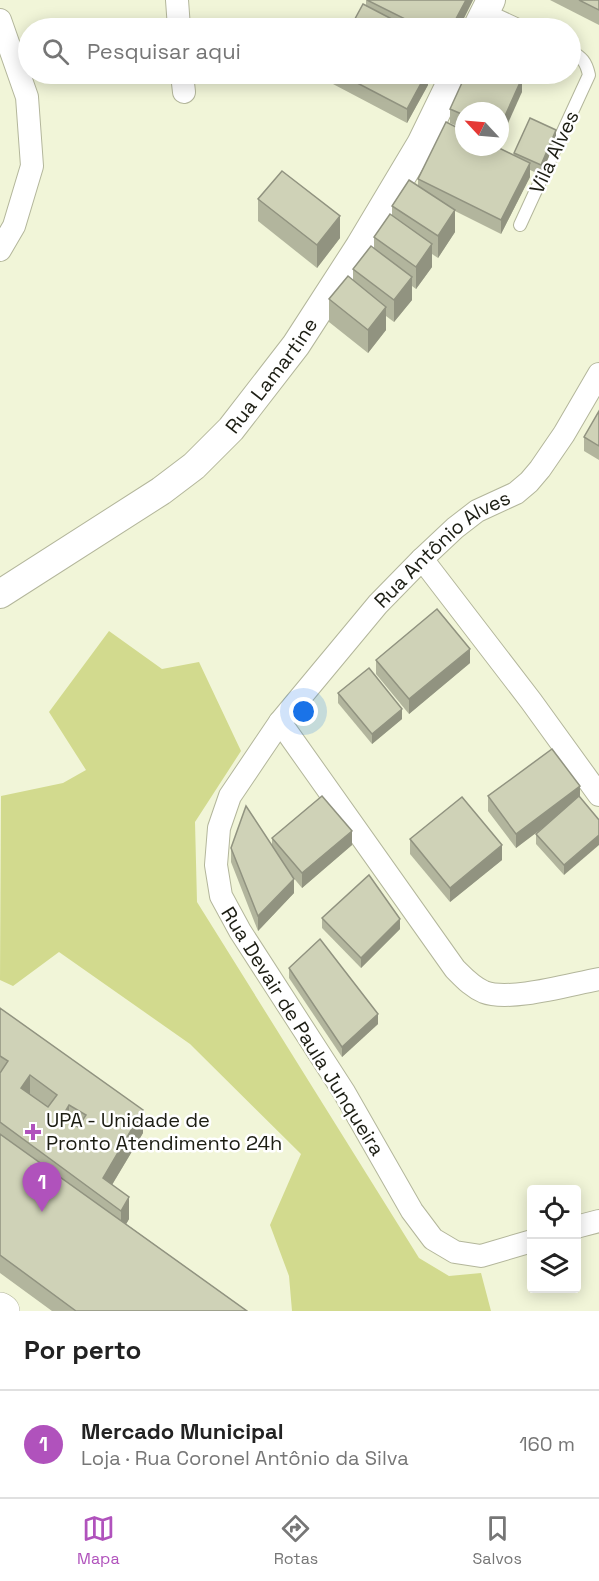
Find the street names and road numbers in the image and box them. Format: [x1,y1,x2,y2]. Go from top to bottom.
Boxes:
street label: Vila Alves [523,106,585,198]
street label: Rua Lamartine [219,313,323,439]
street label: Rua Antônio Alves [368,484,514,613]
street label: Rua Devair de Paula Junqueira [215,902,391,1160]

